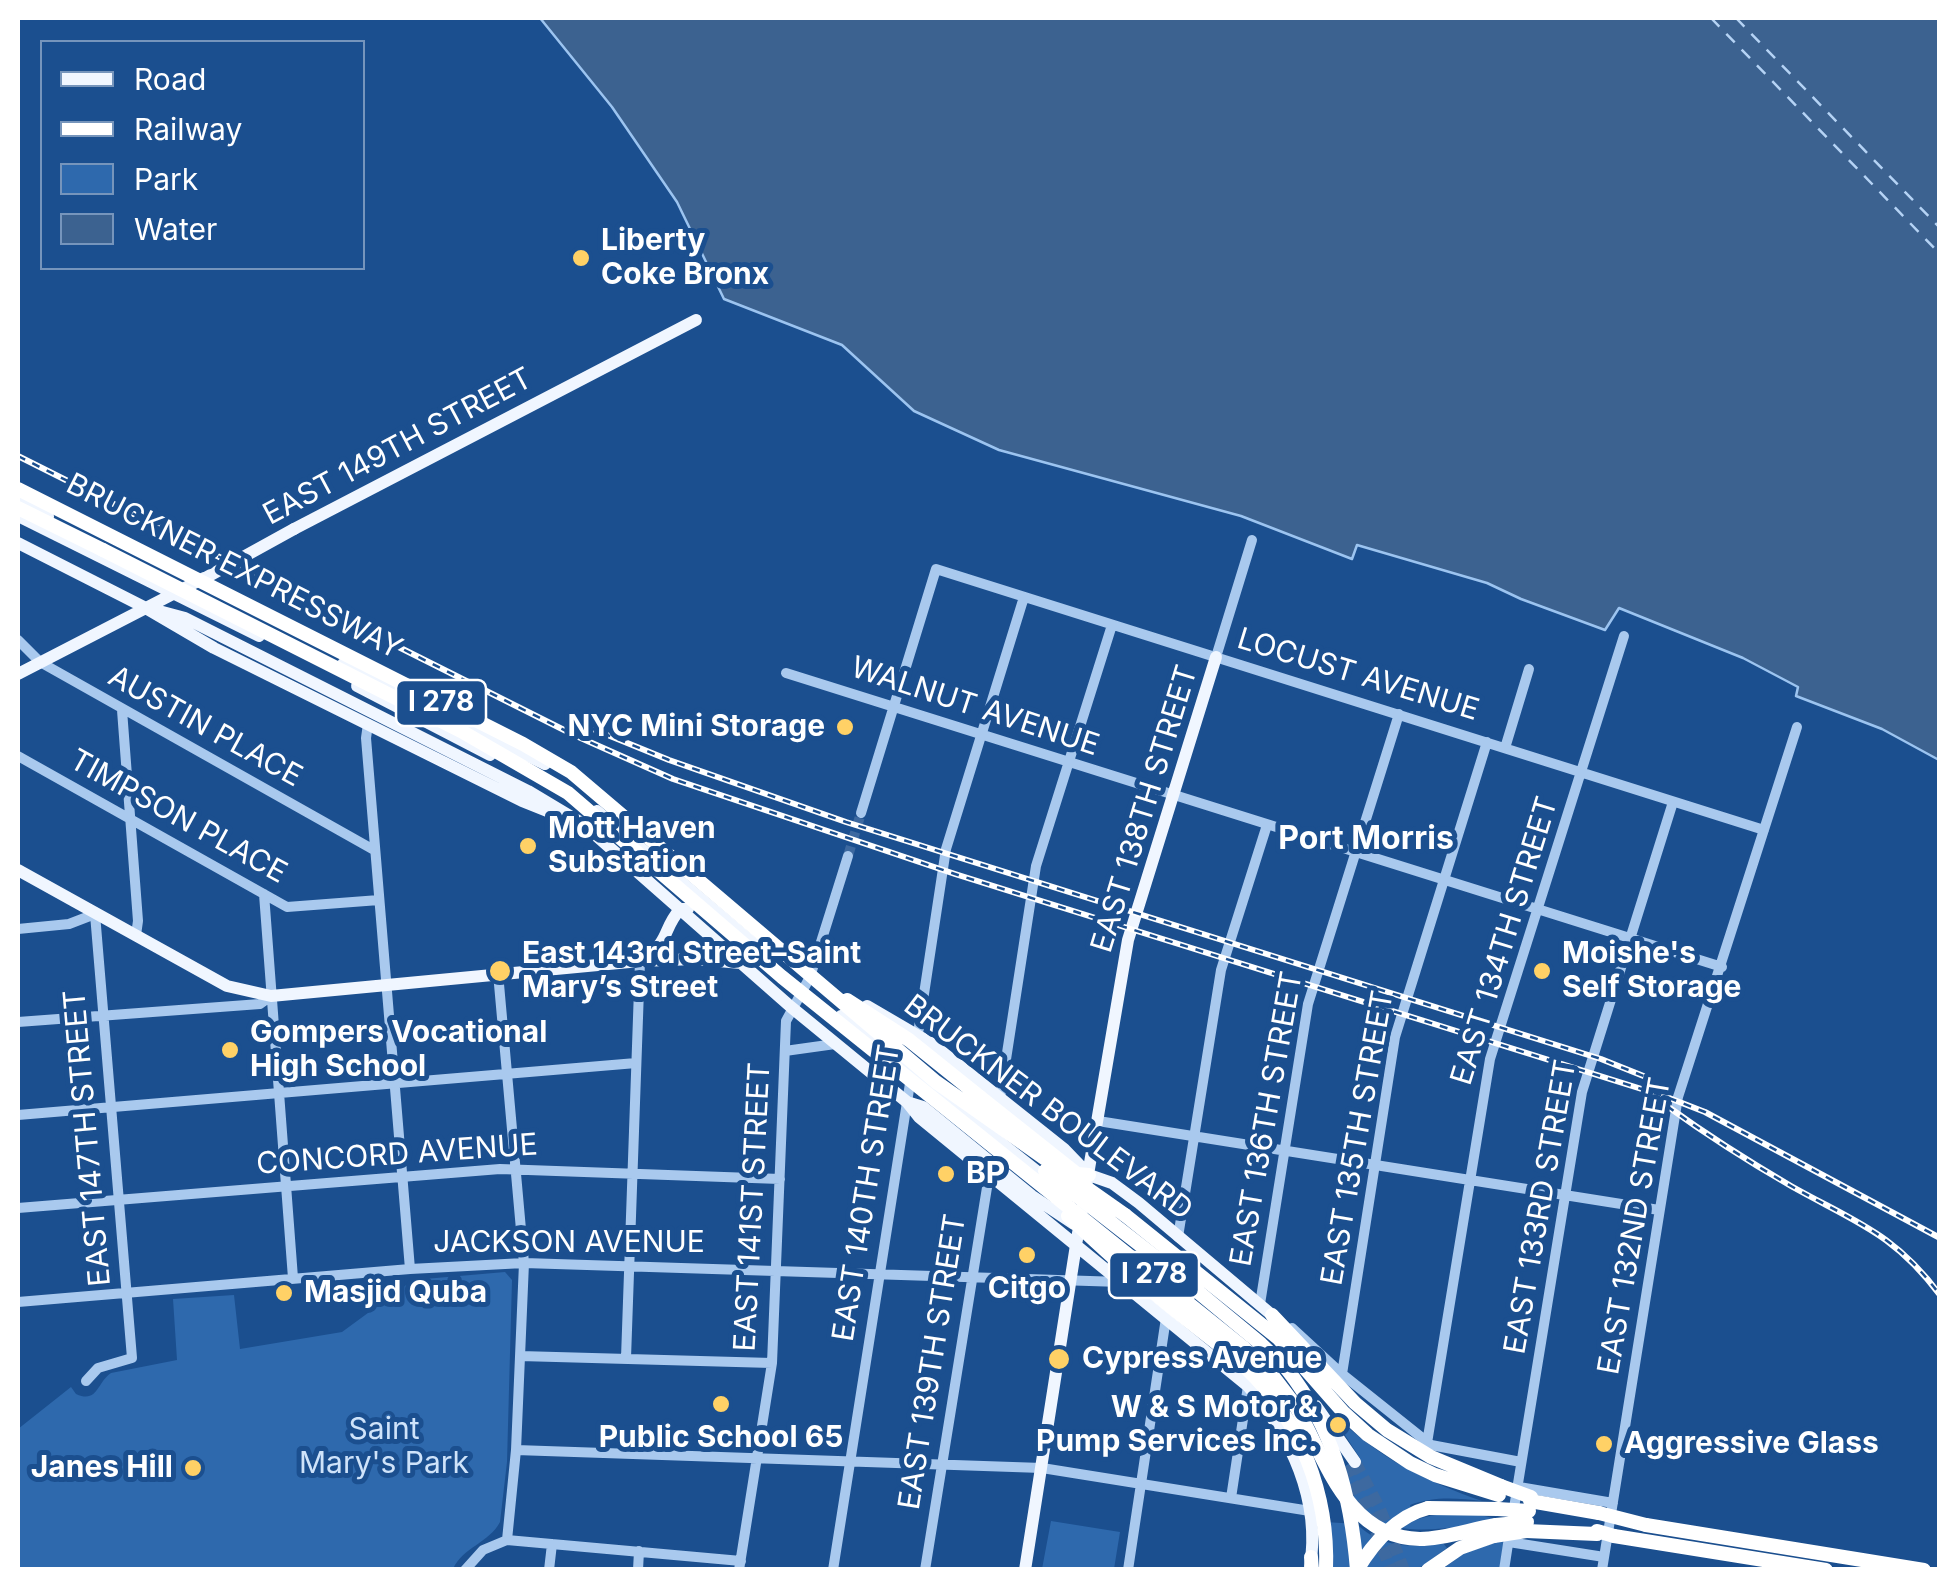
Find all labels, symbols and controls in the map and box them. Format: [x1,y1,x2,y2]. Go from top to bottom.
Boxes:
legend [40,40,365,270]
text: Road [134,61,206,97]
text: Railway [134,111,242,147]
text: Park [134,161,198,197]
text: Water [134,211,217,247]
place label: Liberty Coke Bronx [601,223,769,294]
marker: Liberty Coke Bronx [570,247,592,269]
street label: EAST 149TH STREET [257,361,539,533]
street label: BRUCKNER EXPRESSWAY [60,467,408,667]
street label: LOCUST AVENUE [1233,621,1483,729]
street label: WALNUT AVENUE [846,650,1104,764]
street label: AUSTIN PLACE [102,659,308,795]
street label: EAST 138TH STREET [1084,661,1206,957]
road number: I 278 [396,680,486,726]
place label: NYC Mini Storage [567,709,825,745]
marker: NYC Mini Storage [834,716,856,738]
street label: TIMPSON PLACE [63,742,293,892]
street label: EAST 134TH STREET [1444,793,1566,1089]
place label: Mott Haven Substation [548,811,716,882]
district label: Port Morris [1278,820,1454,858]
marker: Mott Haven Substation [517,835,539,857]
place label: East 143rd Street–Saint Mary’s Street [522,936,861,1006]
place label: Moishe's Self Storage [1562,936,1741,1006]
marker: East 143rd Street–Saint Mary’s Street [487,958,513,984]
marker: Moishe's Self Storage [1531,960,1553,982]
street label: EAST 136TH STREET [1223,969,1311,1269]
street label: EAST 147TH STREET [57,988,119,1288]
street label: BRUCKNER BOULEVARD [897,988,1199,1228]
street label: EAST 135TH STREET [1314,988,1402,1288]
place label: Gompers Vocational High School [250,1015,547,1086]
marker: Gompers Vocational High School [219,1039,241,1061]
street label: EAST 140TH STREET [826,1042,908,1344]
street label: EAST 133RD STREET [1497,1057,1585,1357]
street label: EAST 141ST STREET [727,1062,779,1352]
street label: EAST 132ND STREET [1591,1075,1679,1377]
street label: CONCORD AVENUE [255,1127,539,1183]
place label: BP [966,1156,1005,1192]
marker: BP [935,1163,957,1185]
street label: EAST 139TH STREET [892,1212,974,1512]
street label: JACKSON AVENUE [433,1225,705,1261]
marker: Citgo [1016,1244,1038,1266]
road number: I 278 [1109,1252,1199,1298]
place label: Citgo [988,1271,1066,1307]
place label: Masjid Quba [304,1275,487,1311]
marker: Masjid Quba [273,1282,295,1304]
place label: Cypress Avenue [1082,1341,1322,1377]
marker: Cypress Avenue [1046,1346,1072,1372]
place label: W & S Motor & Pump Services Inc. [1036,1390,1318,1460]
marker: Public School 65 [710,1393,732,1415]
park label: Saint Mary's Park [299,1412,469,1482]
marker: W & S Motor & Pump Services Inc. [1327,1414,1349,1436]
place label: Public School 65 [599,1420,843,1456]
place label: Aggressive Glass [1624,1426,1879,1462]
marker: Aggressive Glass [1593,1433,1615,1455]
place label: Janes Hill [31,1450,173,1486]
marker: Janes Hill [182,1457,204,1479]

